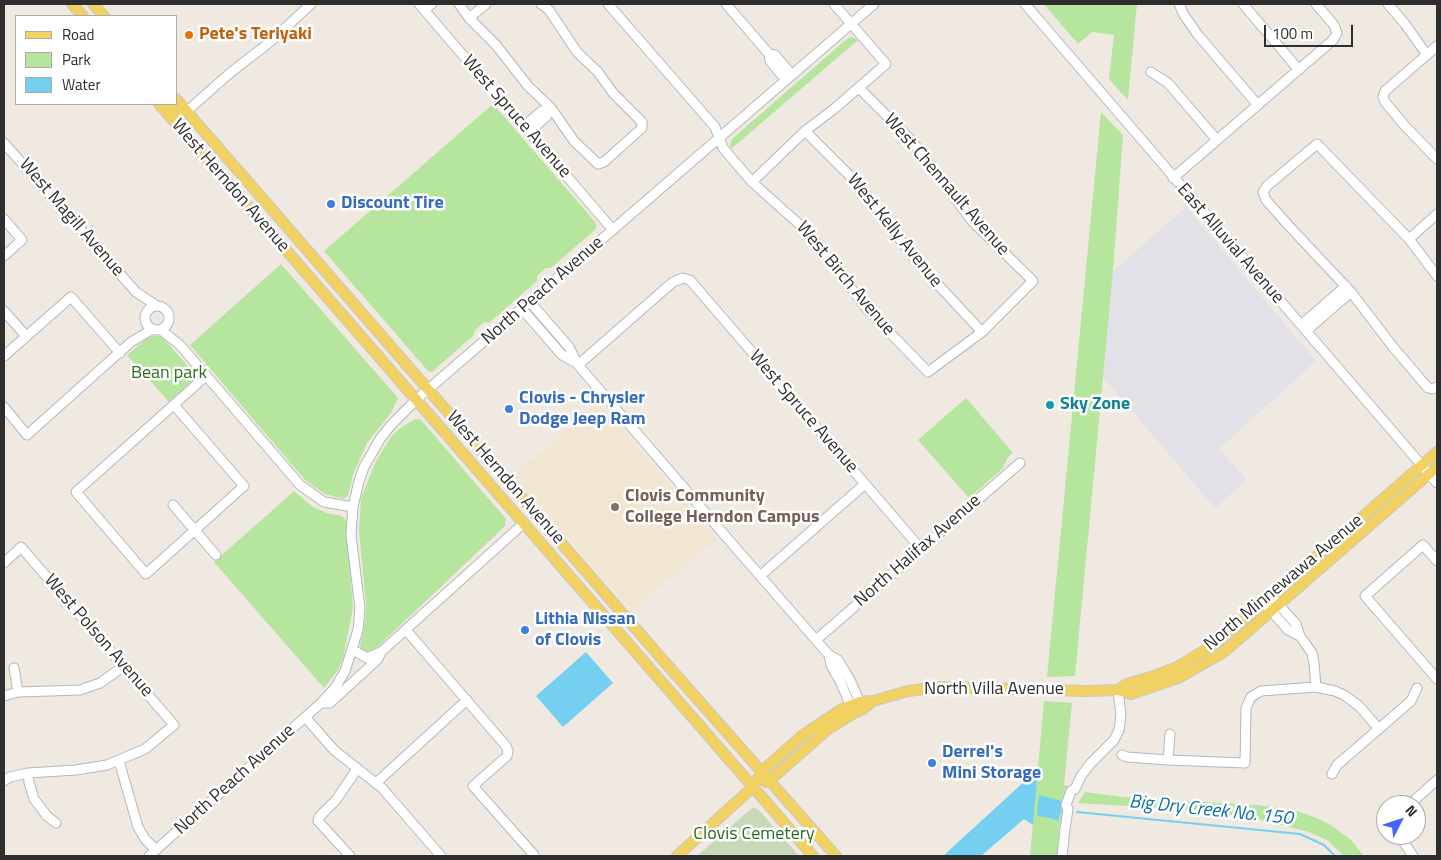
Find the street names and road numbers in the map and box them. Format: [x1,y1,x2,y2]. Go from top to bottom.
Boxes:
street label: West Spruce Avenue [457,51,575,183]
street label: West Chennault Avenue [879,110,1013,260]
street label: West Herndon Avenue [166,115,294,257]
street label: West Magill Avenue [14,155,128,281]
street label: West Kelly Avenue [842,170,946,292]
street label: East Alluvial Avenue [1172,179,1288,309]
street label: West Birch Avenue [791,218,899,340]
street label: North Peach Avenue [478,232,608,350]
street label: West Spruce Avenue [744,346,862,478]
street label: West Herndon Avenue [441,407,569,549]
street label: North Halifax Avenue [850,490,986,612]
street label: North Minnewawa Avenue [1200,510,1368,656]
street label: West Polson Avenue [39,570,157,702]
street label: North Villa Avenue [924,679,1064,701]
street label: North Peach Avenue [170,720,300,840]

